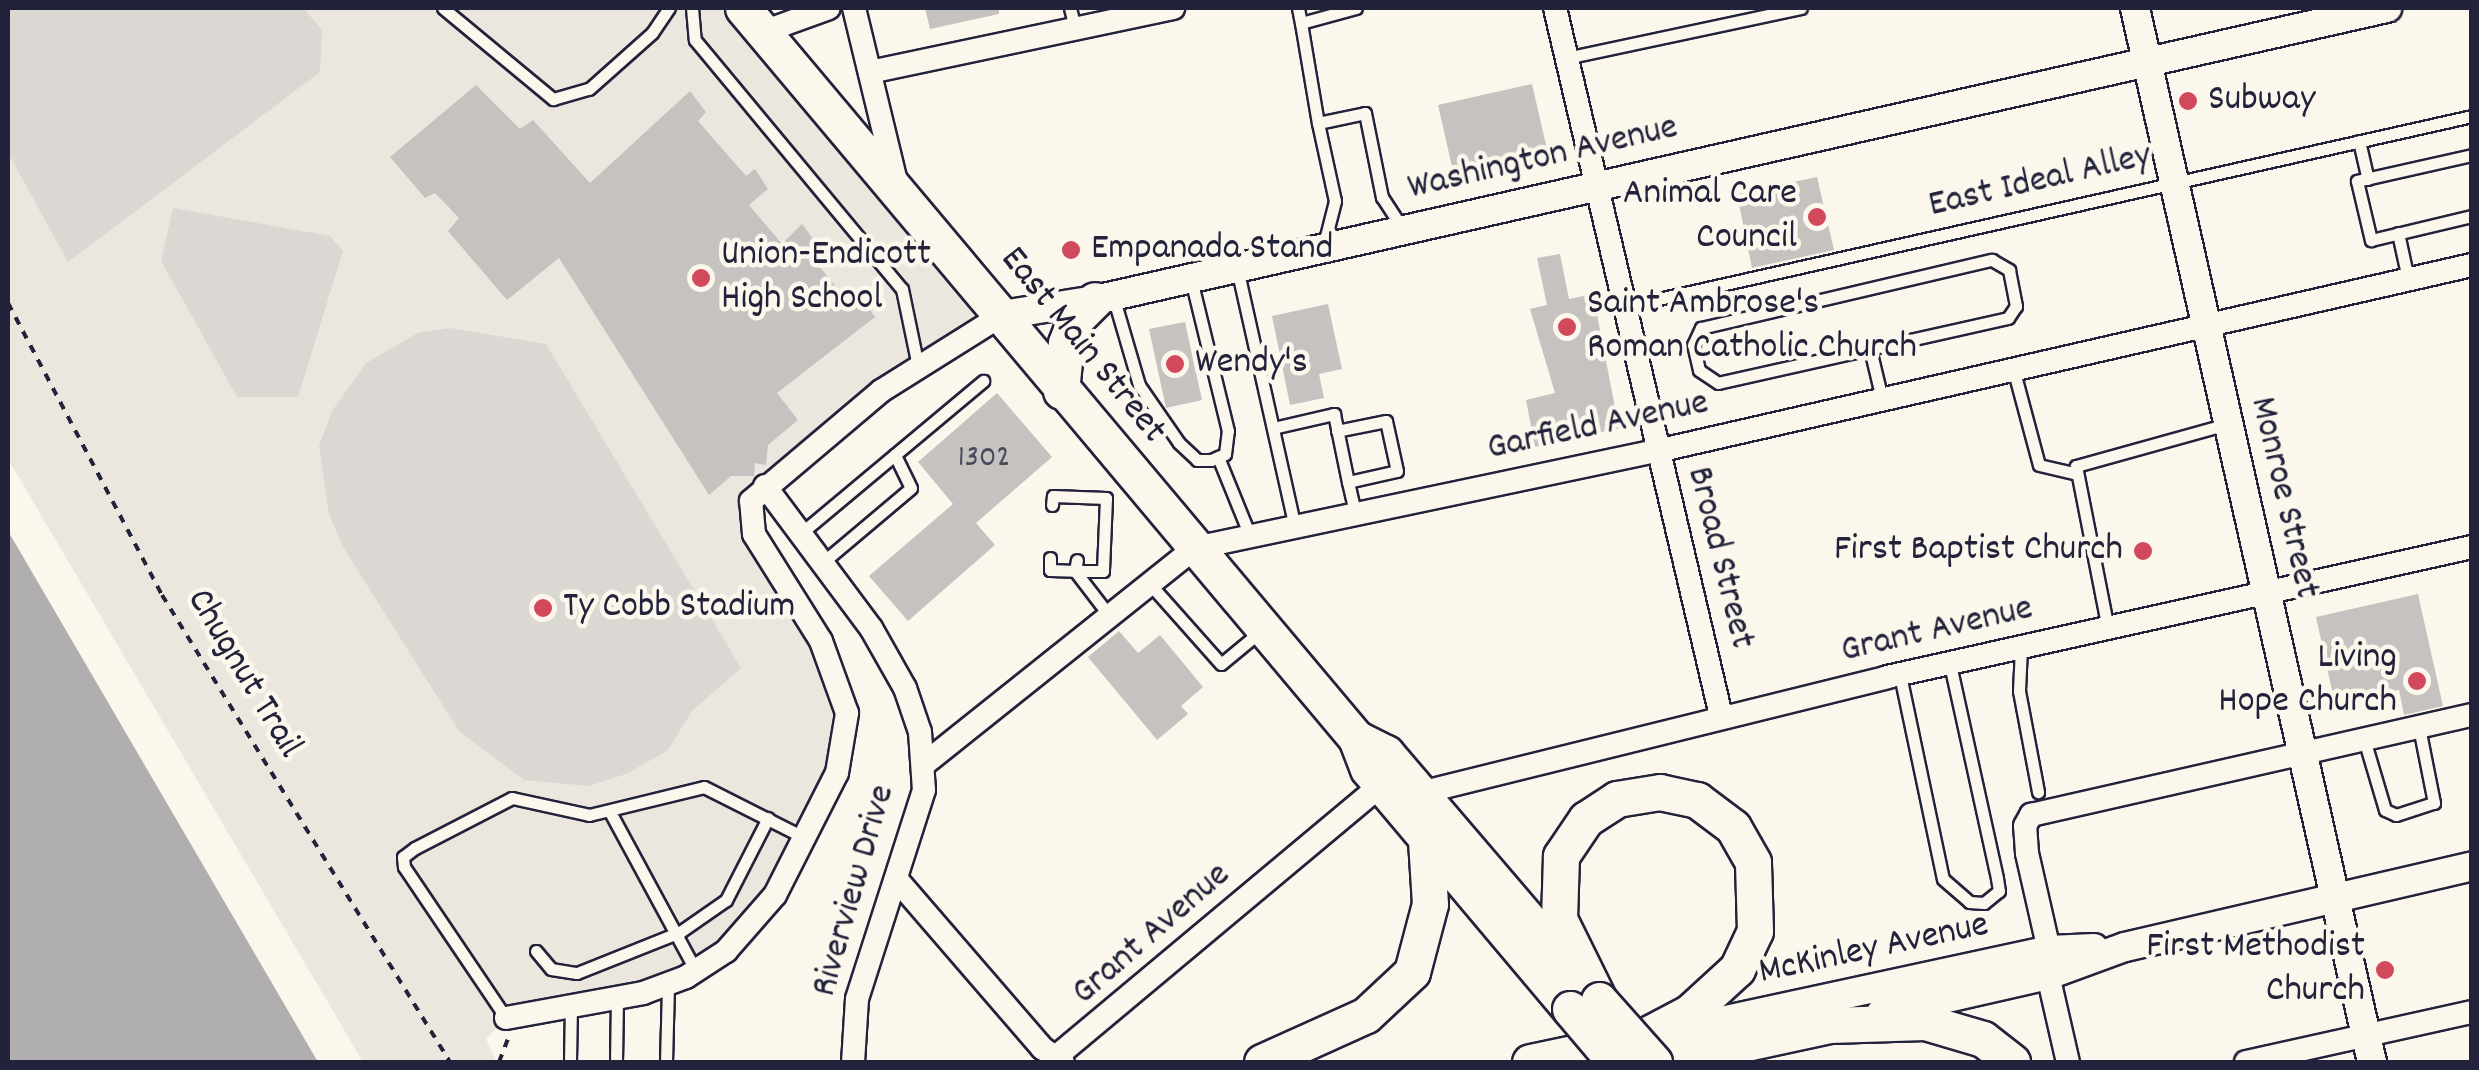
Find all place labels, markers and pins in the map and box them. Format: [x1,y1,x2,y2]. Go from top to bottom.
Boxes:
place label: Subway [2208,78,2315,124]
marker: Subway [2177,90,2199,112]
place label: Animal Care Council [1623,172,1797,262]
marker: Animal Care Council [1806,206,1828,228]
place label: Empanada Stand [1091,227,1333,273]
place label: Union-Endicott High School [721,233,931,322]
marker: Empanada Stand [1060,239,1082,261]
marker: Union-Endicott High School [690,267,712,289]
place label: Saint Ambrose's Roman Catholic Church [1587,282,1917,372]
marker: Saint Ambrose's Roman Catholic Church [1556,316,1578,338]
place label: Wendy's [1195,341,1308,387]
marker: Wendy's [1164,353,1186,375]
place label: First Baptist Church [1834,528,2123,574]
marker: First Baptist Church [2132,540,2154,562]
place label: Ty Cobb Stadium [563,585,795,631]
marker: Ty Cobb Stadium [532,597,554,619]
place label: Living Hope Church [2218,636,2397,726]
marker: Living Hope Church [2406,670,2428,692]
place label: First Methodist Church [2146,925,2365,1014]
marker: First Methodist Church [2374,959,2396,981]

